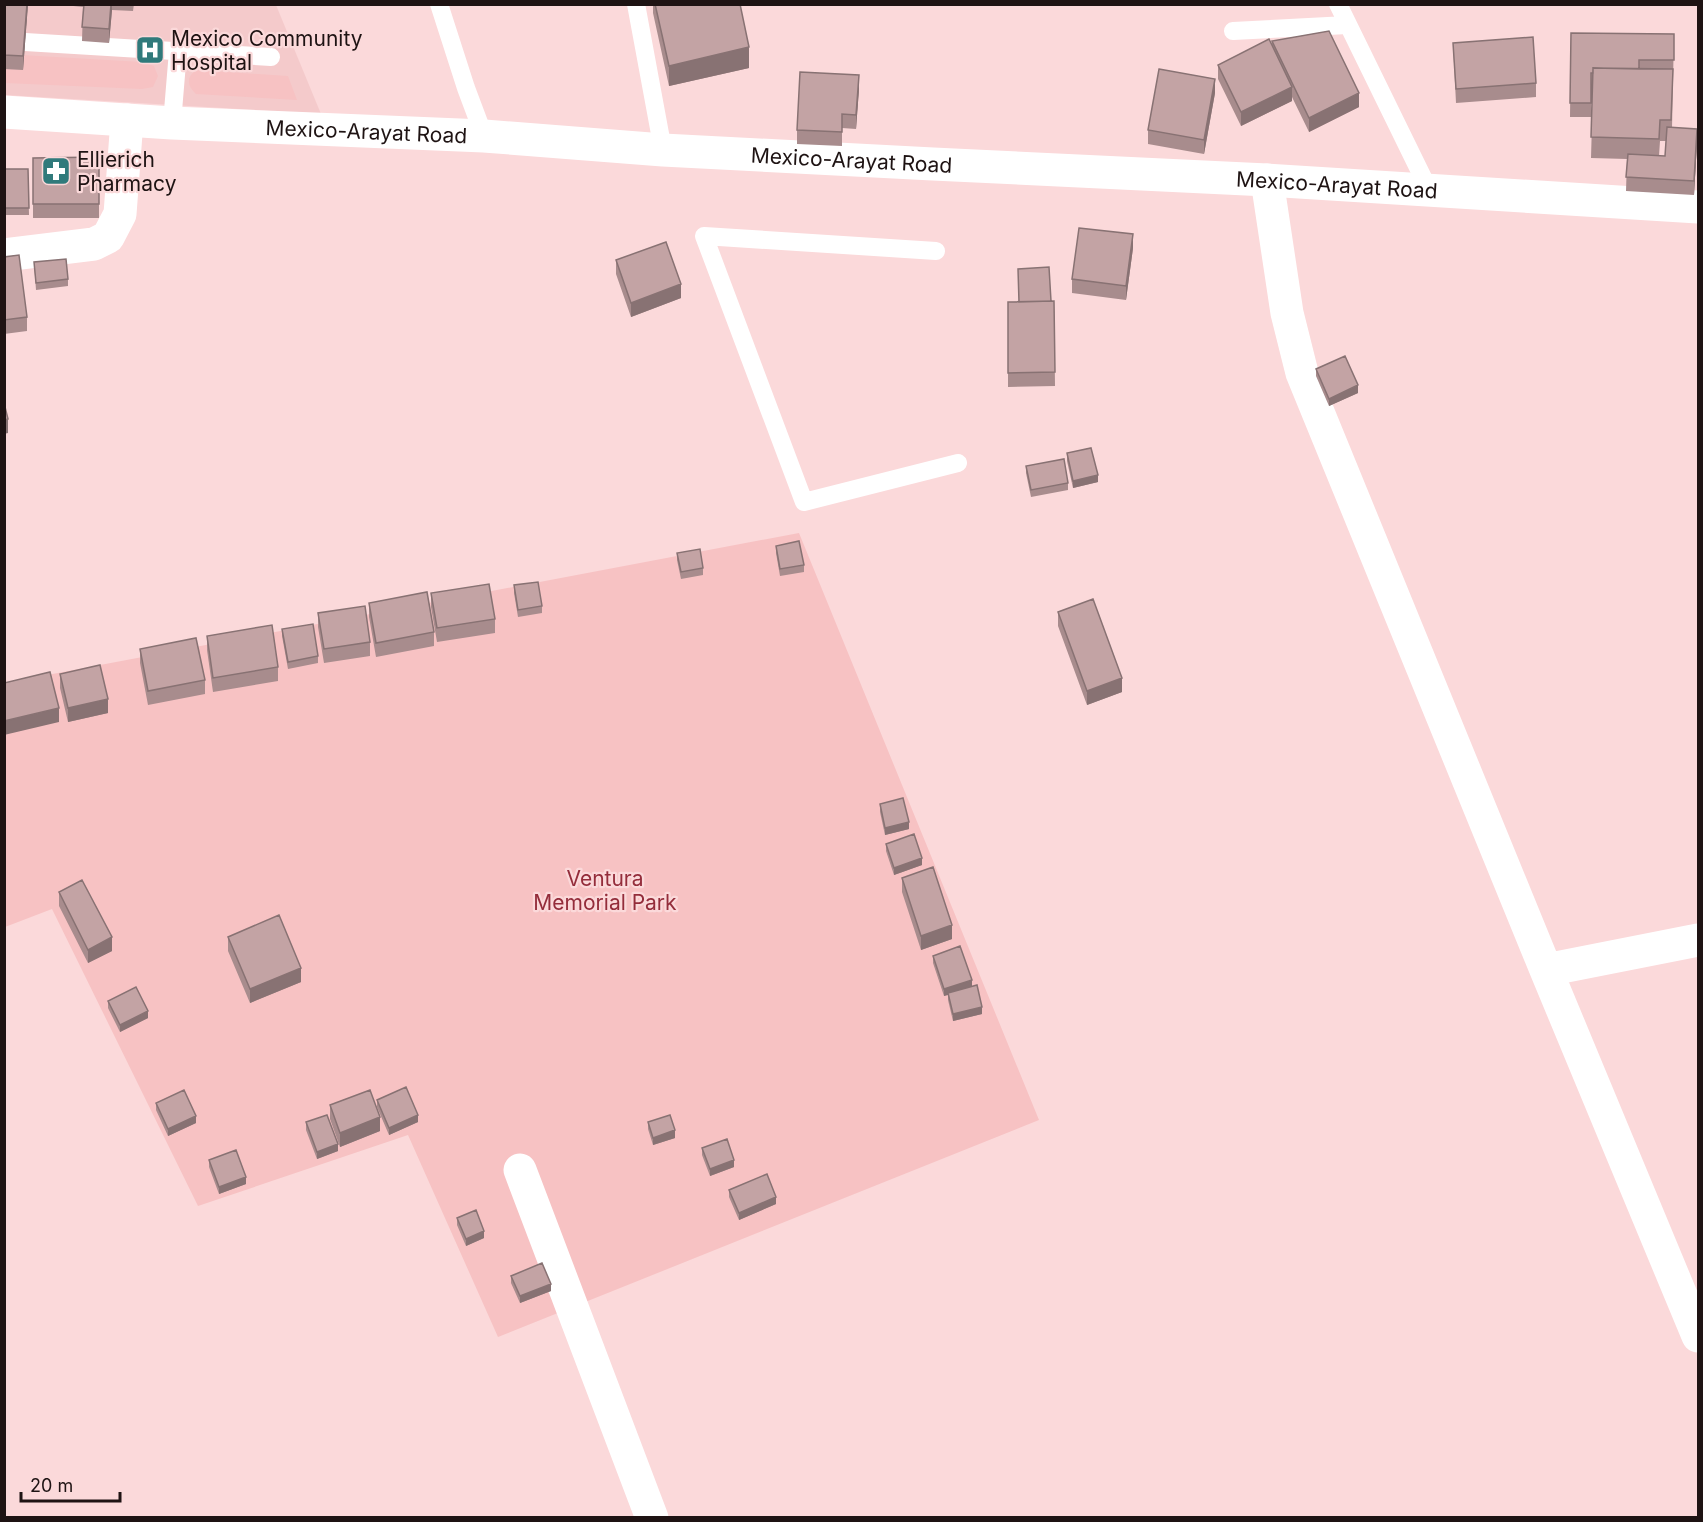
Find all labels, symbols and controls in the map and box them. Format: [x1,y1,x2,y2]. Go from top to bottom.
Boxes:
place label: Mexico Community Hospital [171,26,363,75]
hospital icon: Mexico Community Hospital [134,34,166,66]
street label: Mexico-Arayat Road [265,114,468,148]
street label: Mexico-Arayat Road [750,142,953,177]
place label: Ellierich Pharmacy [77,147,177,196]
pharmacy icon: Ellierich Pharmacy [40,155,72,187]
street label: Mexico-Arayat Road [1236,166,1438,203]
park label: Ventura Memorial Park [533,866,677,915]
scale bar [21,1465,120,1503]
text: 20 m [30,1475,73,1496]

